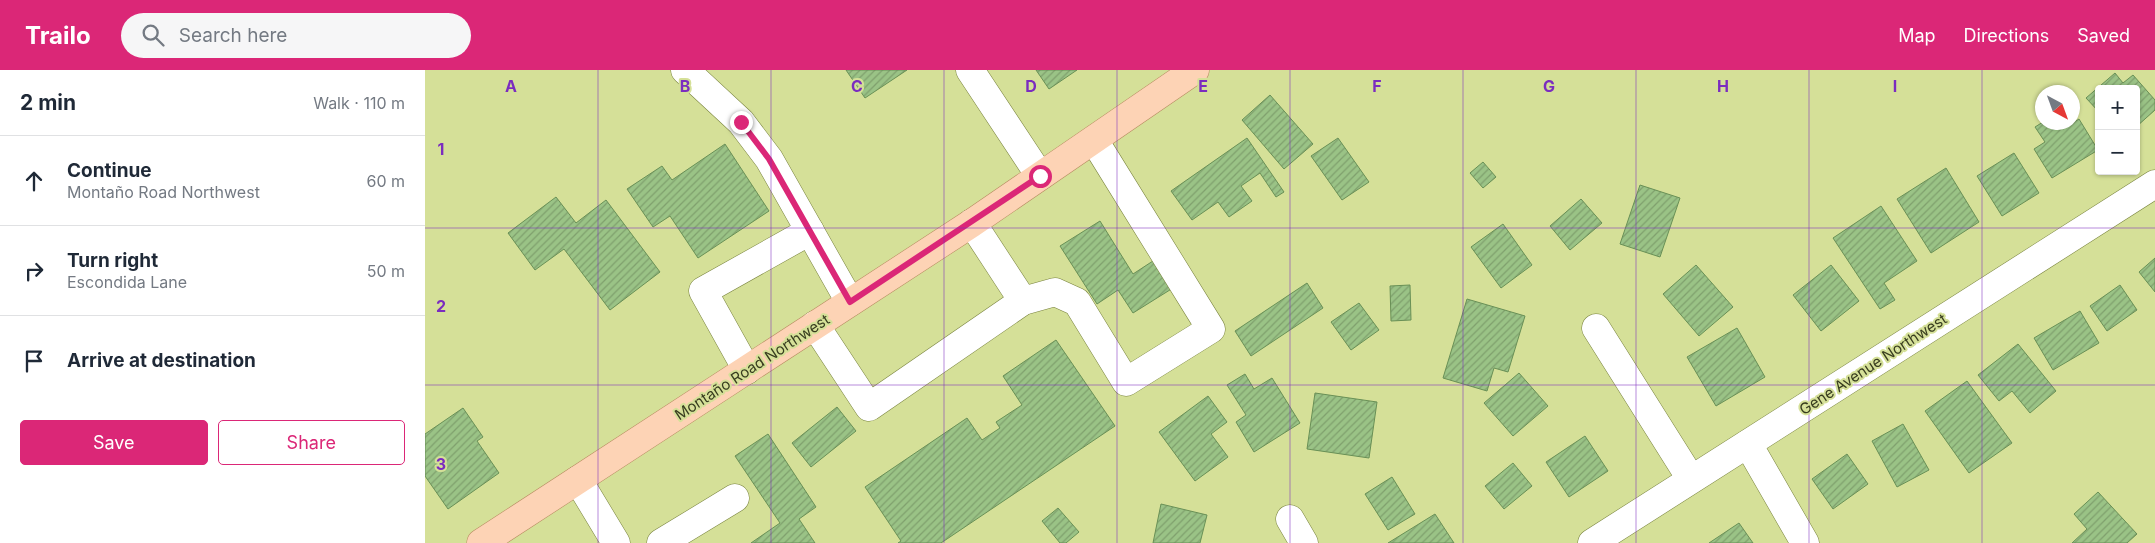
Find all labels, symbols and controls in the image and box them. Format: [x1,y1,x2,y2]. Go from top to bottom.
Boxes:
search box [121,13,471,58]
text: Trailo [25,21,91,50]
icon: search [139,21,167,49]
text: Search here [179,24,287,47]
text: Map [1898,25,1936,46]
text: Directions [1964,25,2049,46]
text: Saved [2077,25,2130,46]
text: A [505,76,517,96]
text: B [680,76,690,96]
text: C [851,76,863,96]
text: D [1025,76,1037,96]
text: E [1198,76,1208,96]
text: F [1372,76,1382,96]
text: G [1543,76,1555,96]
text: H [1717,76,1729,96]
text: I [1893,76,1897,96]
north arrow [2035,85,2080,130]
map controls [2095,85,2140,175]
button: + [2095,85,2140,130]
text: 2 min [20,90,76,115]
text: Walk · 110 m [313,93,405,113]
route end [730,111,753,134]
button: − [2095,130,2140,175]
text: 1 [438,139,444,159]
text: Continue [67,159,152,182]
route start [1029,165,1052,188]
icon: ahead [20,167,48,195]
text: 60 m [366,171,405,191]
text: Montaño Road Northwest [67,182,260,202]
text: Turn right [67,249,158,272]
icon: right [20,257,48,285]
text: 50 m [367,261,405,281]
text: Escondida Lane [67,272,187,292]
text: 2 [436,296,446,316]
street label: Gene Avenue Northwest [1796,309,1950,419]
street label: Montaño Road Northwest [671,310,833,424]
icon: arrive [20,347,48,375]
text: Arrive at destination [67,349,256,372]
button: Save [20,420,208,465]
button: Share [218,420,405,465]
text: 3 [436,454,446,474]

